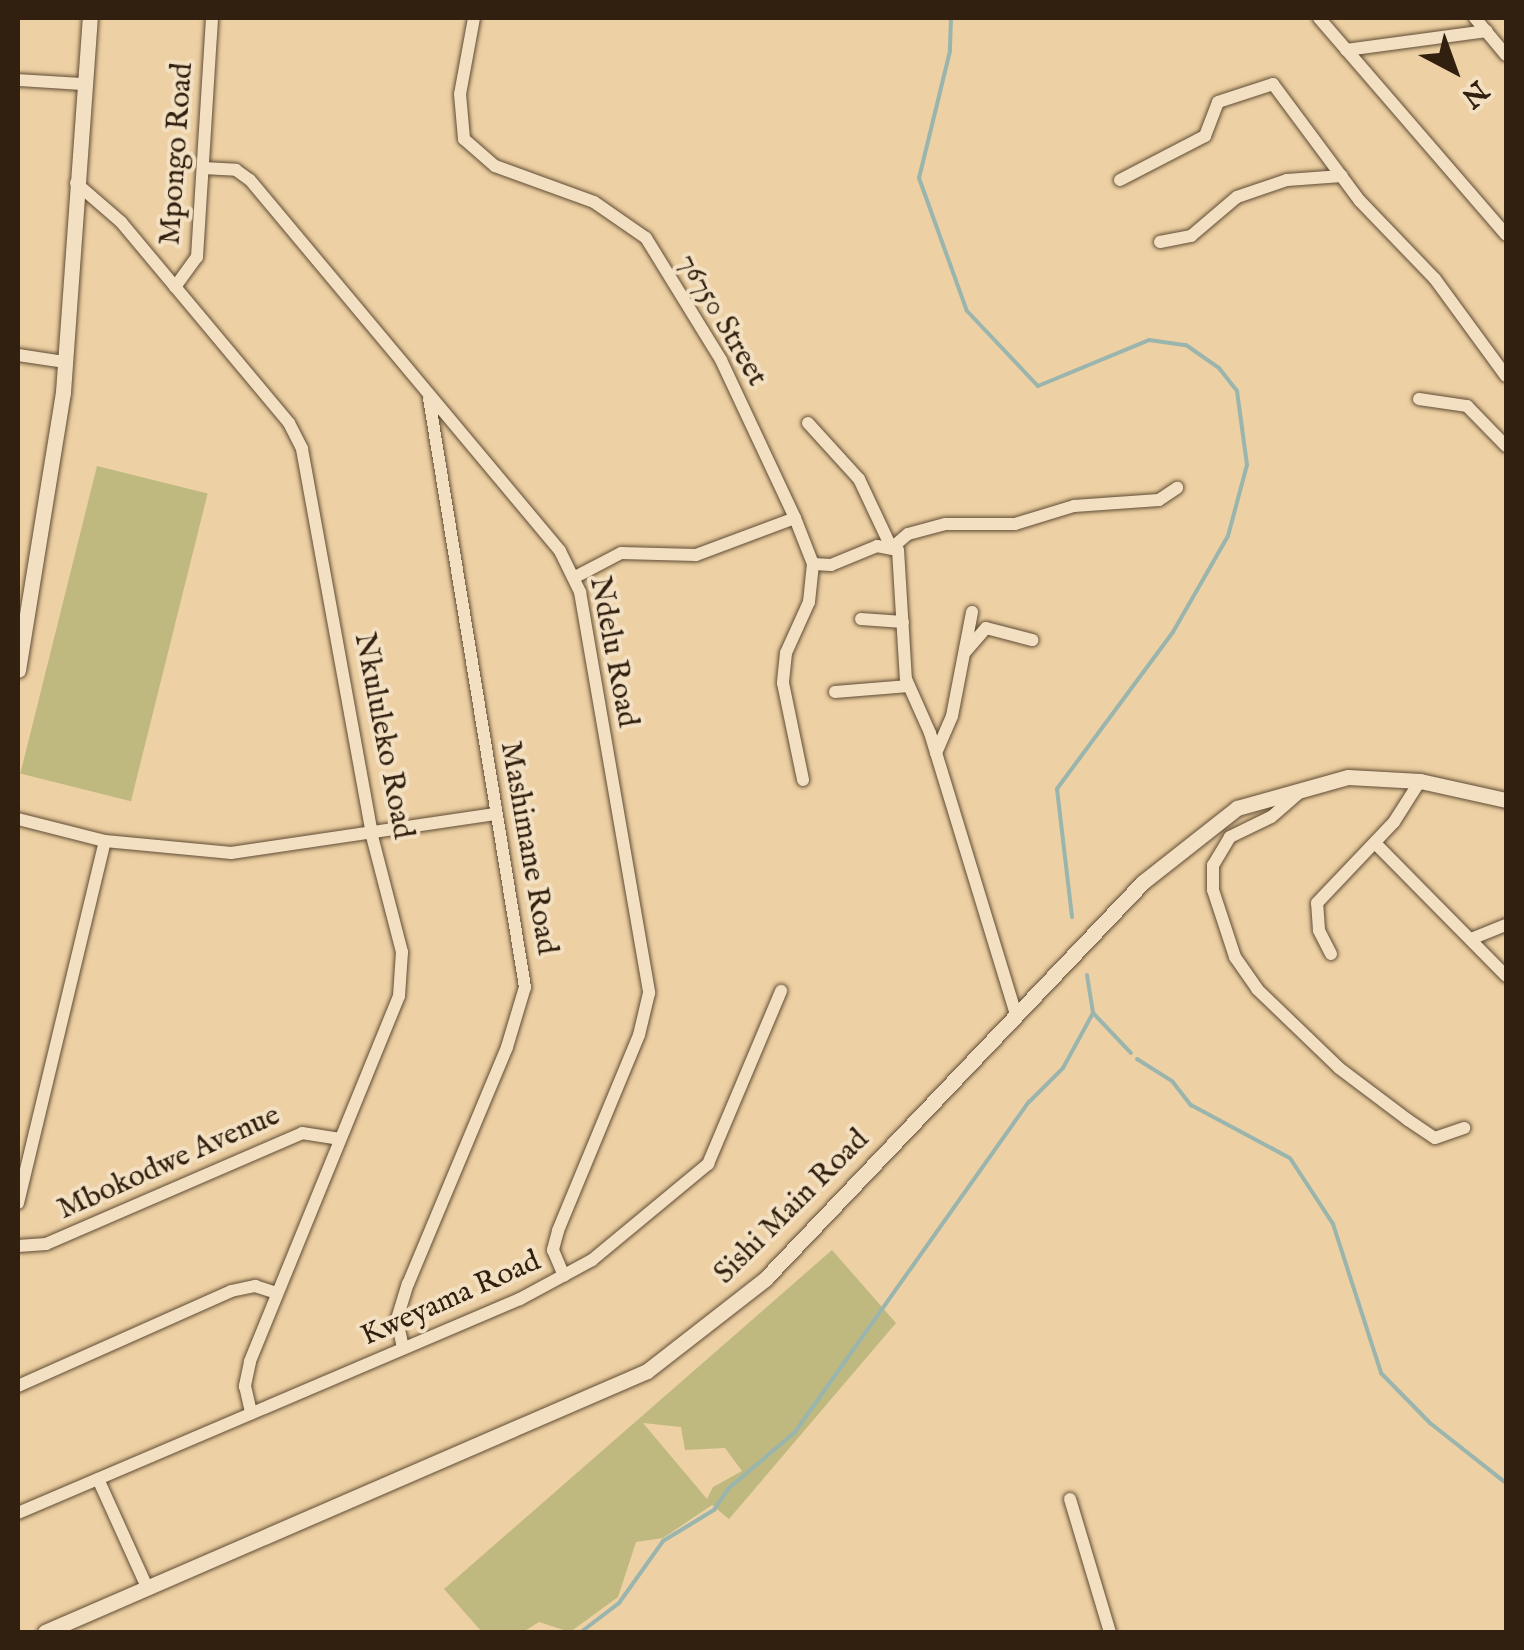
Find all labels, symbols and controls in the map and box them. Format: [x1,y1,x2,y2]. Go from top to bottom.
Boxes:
north arrow [1404,20,1504,120]
street label: Mpongo Road [153,61,201,247]
text: N [1453,72,1495,114]
street label: 76750 Street [670,247,774,393]
street label: Ndelu Road [581,574,645,730]
street label: Nkululeko Road [345,630,421,842]
street label: Mashimane Road [492,739,564,957]
street label: Mbokodwe Avenue [52,1098,286,1228]
street label: Sishi Main Road [707,1122,877,1292]
street label: Kweyama Road [356,1243,546,1355]

